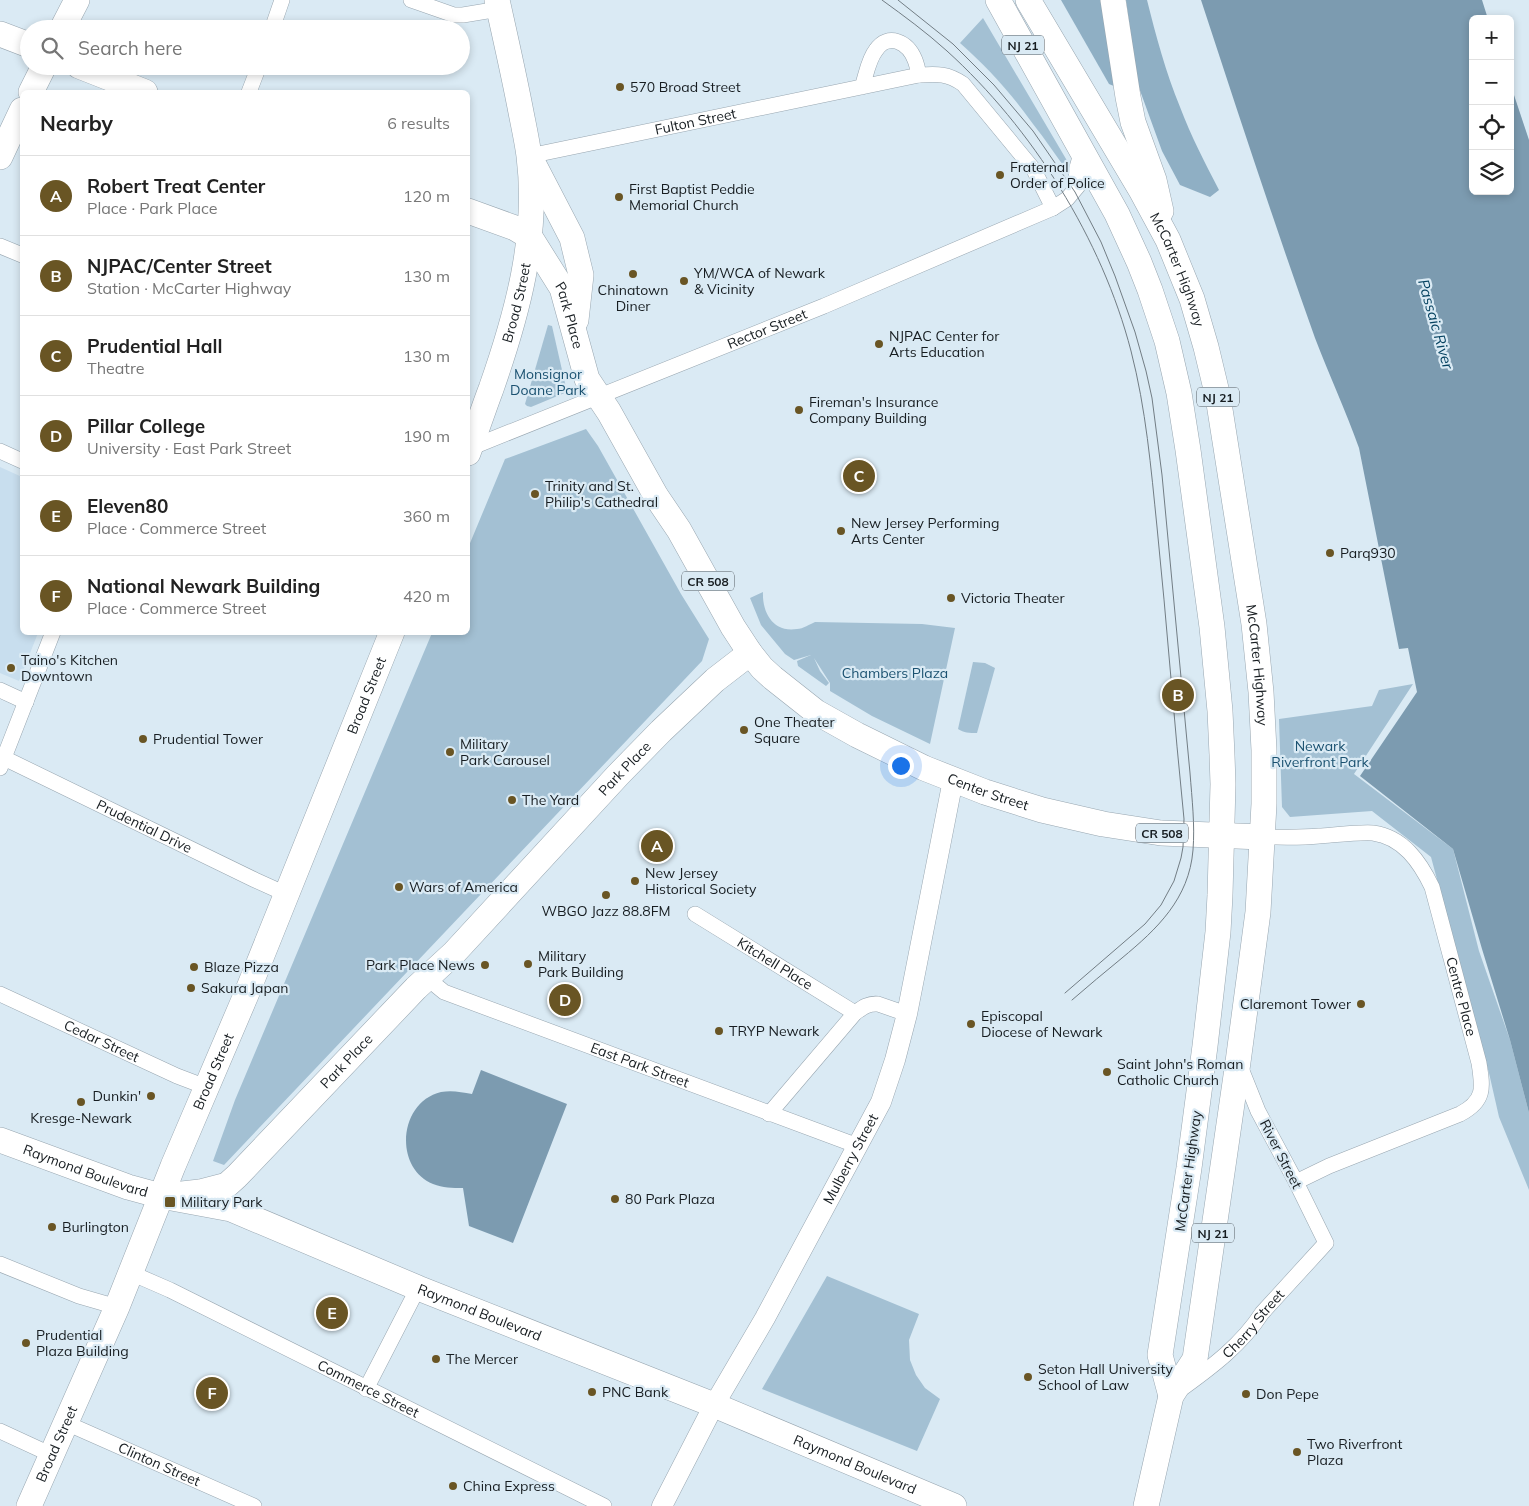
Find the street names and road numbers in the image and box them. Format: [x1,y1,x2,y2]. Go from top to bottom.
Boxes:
road number: NJ 21 [1002,36,1044,54]
street label: Fulton Street [653,104,738,139]
street label: McCarter Highway [1146,209,1209,329]
street label: Broad Street [498,261,535,345]
street label: Park Place [551,278,587,351]
street label: Rector Street [724,305,810,353]
road number: NJ 21 [1197,388,1239,407]
road number: CR 508 [682,572,734,590]
street label: McCarter Highway [1242,603,1272,727]
street label: Broad Street [343,654,390,737]
street label: Park Place [594,738,655,799]
street label: Center Street [945,769,1031,814]
street label: Prudential Drive [94,795,195,857]
road number: CR 508 [1136,824,1188,842]
street label: Kitchell Place [734,933,816,994]
street label: Centre Place [1442,955,1480,1038]
street label: Cedar Street [61,1016,142,1066]
street label: Broad Street [189,1030,238,1113]
street label: Park Place [316,1030,376,1092]
street label: East Park Street [588,1038,692,1091]
street label: McCarter Highway [1171,1109,1205,1233]
street label: Mulberry Street [819,1111,882,1207]
street label: River Street [1256,1116,1306,1192]
street label: Raymond Boulevard [21,1140,150,1201]
road number: NJ 21 [1192,1224,1234,1242]
street label: Raymond Boulevard [415,1280,544,1345]
street label: Cherry Street [1218,1286,1288,1362]
street label: Commerce Street [314,1356,422,1422]
street label: Broad Street [32,1403,81,1485]
street label: Raymond Boulevard [791,1431,919,1498]
street label: Clinton Street [115,1438,203,1490]

